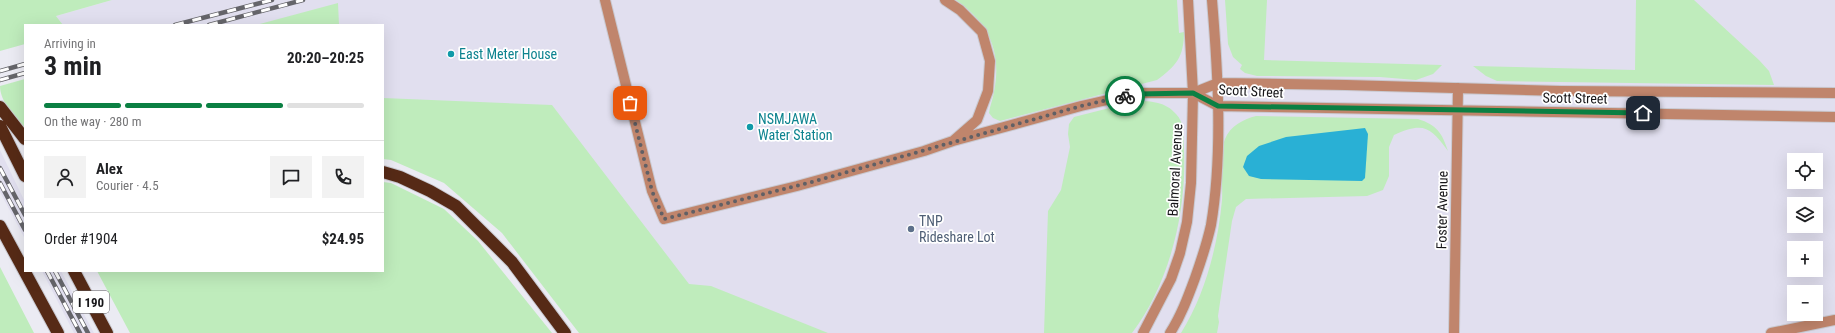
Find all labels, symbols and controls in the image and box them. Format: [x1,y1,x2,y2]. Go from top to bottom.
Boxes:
text: Arriving in [44,36,96,51]
place label: East Meter House [459,46,558,62]
text: 20:20–20:25 [287,49,364,67]
marker: East Meter House [446,49,456,59]
text: 3 min [44,51,102,81]
courier [1105,76,1145,116]
street label: Scott Street [1218,81,1284,101]
icon: bike [1114,85,1136,107]
pin [613,86,647,120]
street label: Scott Street [1542,89,1608,107]
icon: bag [619,92,641,114]
pin [1626,96,1660,130]
icon: home [1632,102,1654,124]
place label: NSMJAWA Water Station [758,111,833,143]
text: On the way · 280 m [44,114,141,129]
marker: NSMJAWA Water Station [745,122,755,132]
street label: Balmoral Avenue [1165,123,1185,217]
map controls [1787,153,1823,321]
button: locate [1787,153,1823,189]
button: person [44,156,86,198]
button: chat [270,156,312,198]
button: phone [322,156,364,198]
text: Alex [96,160,123,178]
street label: Foster Avenue [1433,170,1451,249]
text: Courier · 4.5 [96,178,159,193]
button: layers [1787,197,1823,233]
place label: TNP Rideshare Lot [919,213,995,245]
marker: TNP Rideshare Lot [906,224,916,234]
text: Order #1904 [44,230,118,248]
text: $24.95 [322,230,364,248]
button: + [1787,241,1823,277]
button: − [1787,285,1823,321]
road number: I 190 [73,291,109,313]

